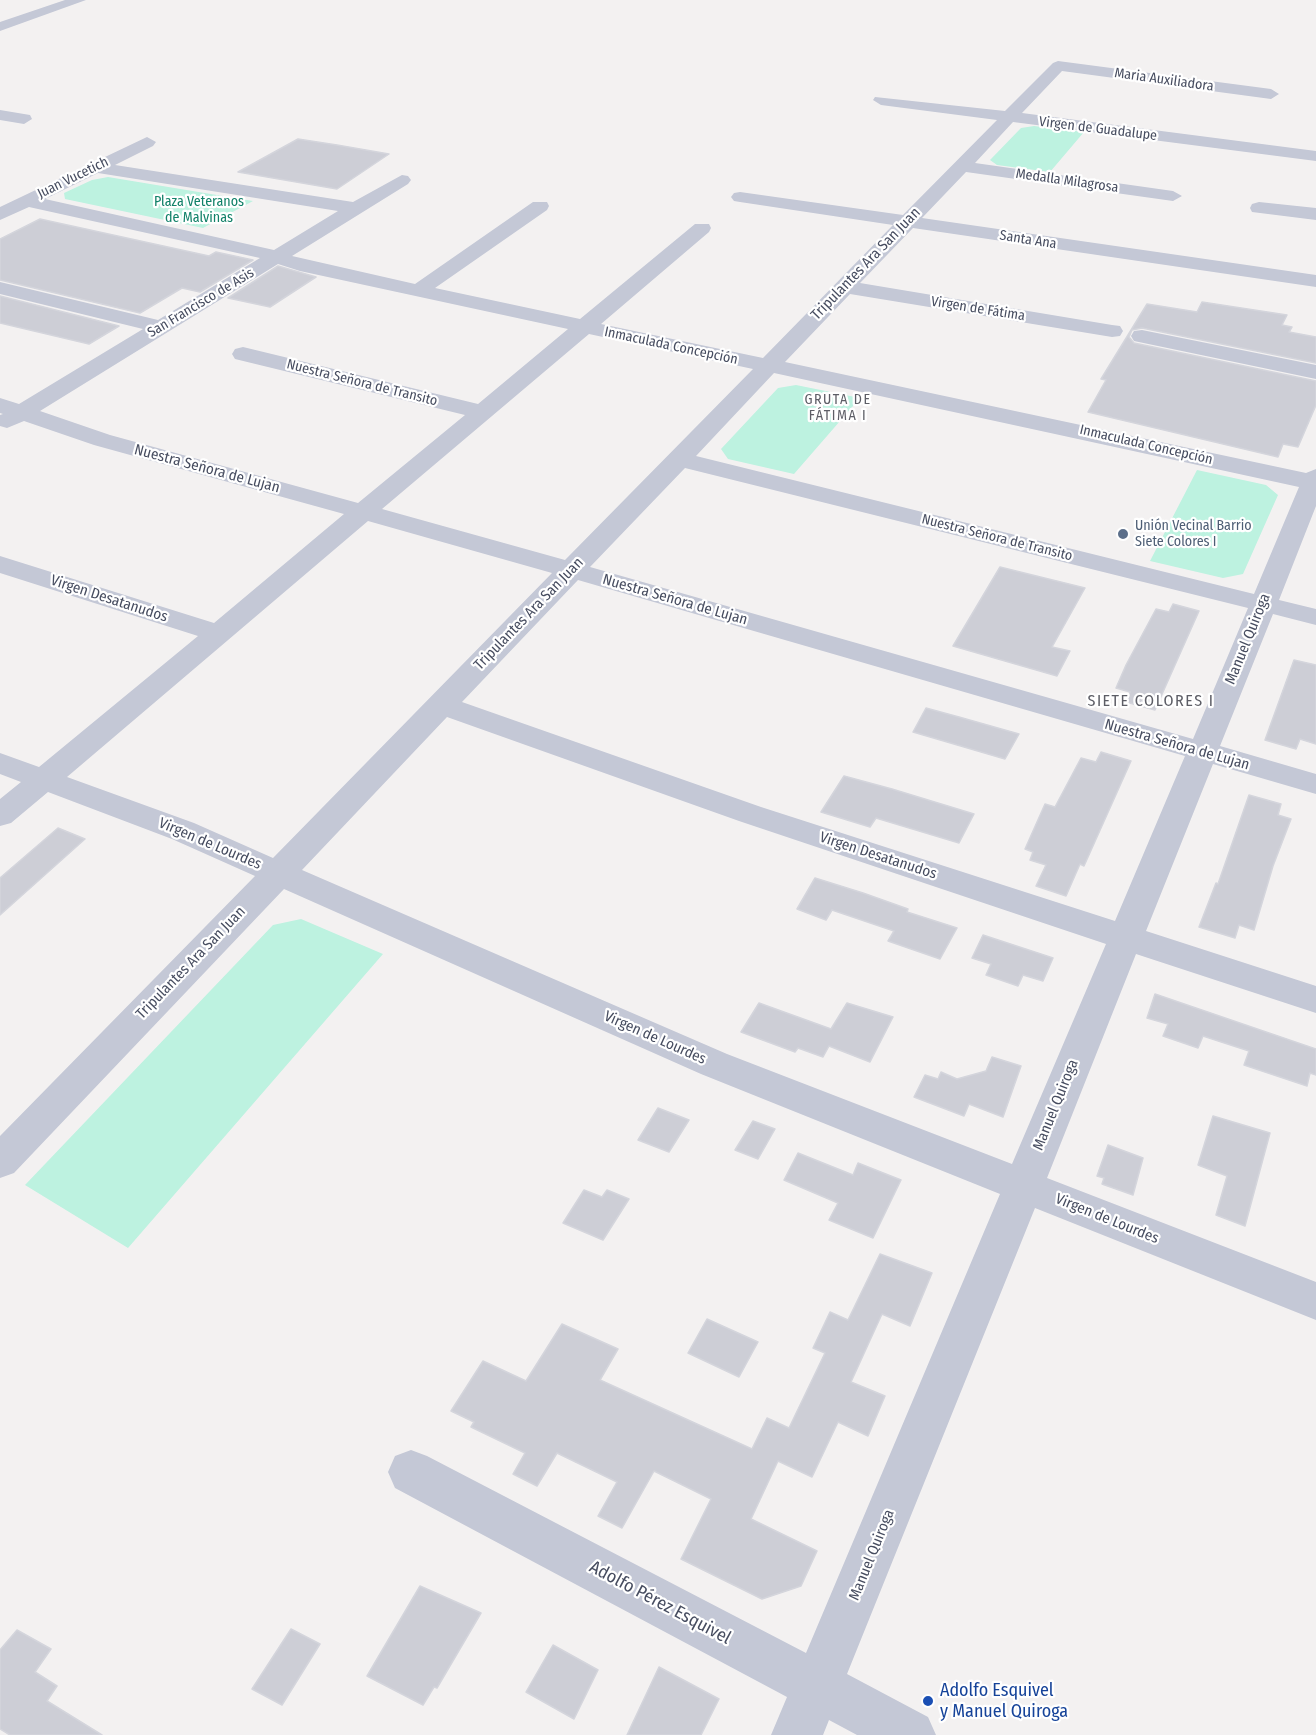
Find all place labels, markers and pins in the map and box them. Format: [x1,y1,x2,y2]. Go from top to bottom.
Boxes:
place label: Unión Vecinal Barrio Siete Colores I [1135,518,1252,550]
marker: Unión Vecinal Barrio Siete Colores I [1116,527,1130,541]
place label: Adolfo Esquivel y Manuel Quiroga [940,1680,1068,1722]
marker: Adolfo Esquivel y Manuel Quiroga [921,1694,935,1708]

